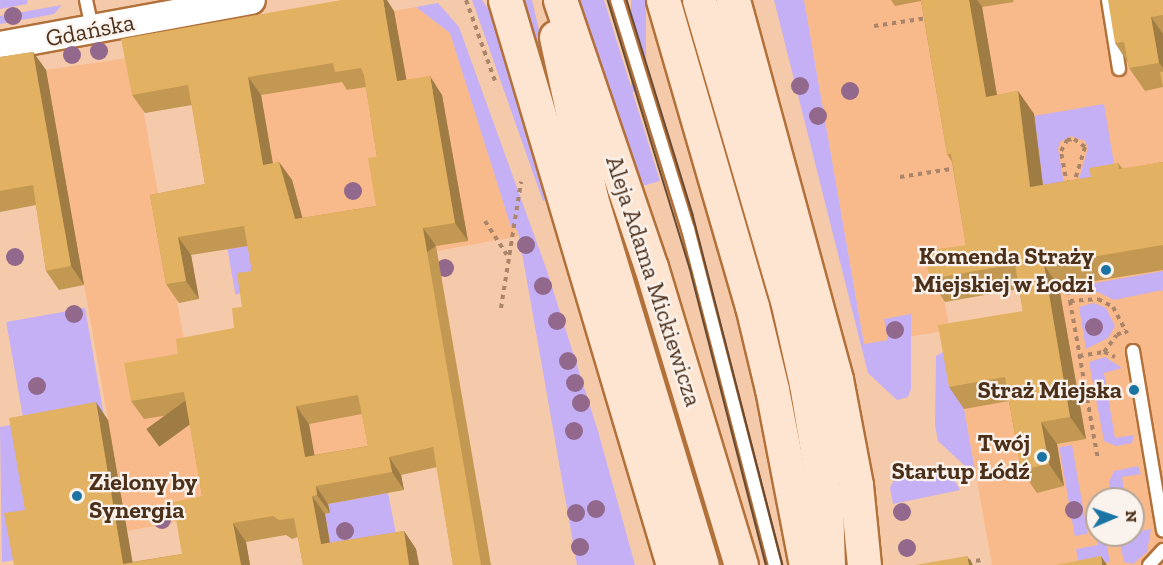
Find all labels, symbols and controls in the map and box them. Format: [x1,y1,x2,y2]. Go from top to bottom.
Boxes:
street label: Gdańska [43,7,137,53]
street label: Aleja Adama Mickiewicza [600,152,708,410]
place label: Komenda Straży Miejskiej w Łodzi [913,242,1094,298]
marker: Komenda Straży Miejskiej w Łodzi [1099,263,1113,277]
place label: Straż Miejska [977,376,1122,404]
marker: Straż Miejska [1127,383,1141,397]
place label: Twój Startup Łódź [891,429,1030,485]
marker: Twój Startup Łódź [1035,450,1049,464]
place label: Zielony by Synergia [89,468,198,524]
north arrow [1085,487,1145,547]
marker: Zielony by Synergia [70,489,84,503]
text: N [1122,510,1141,523]

